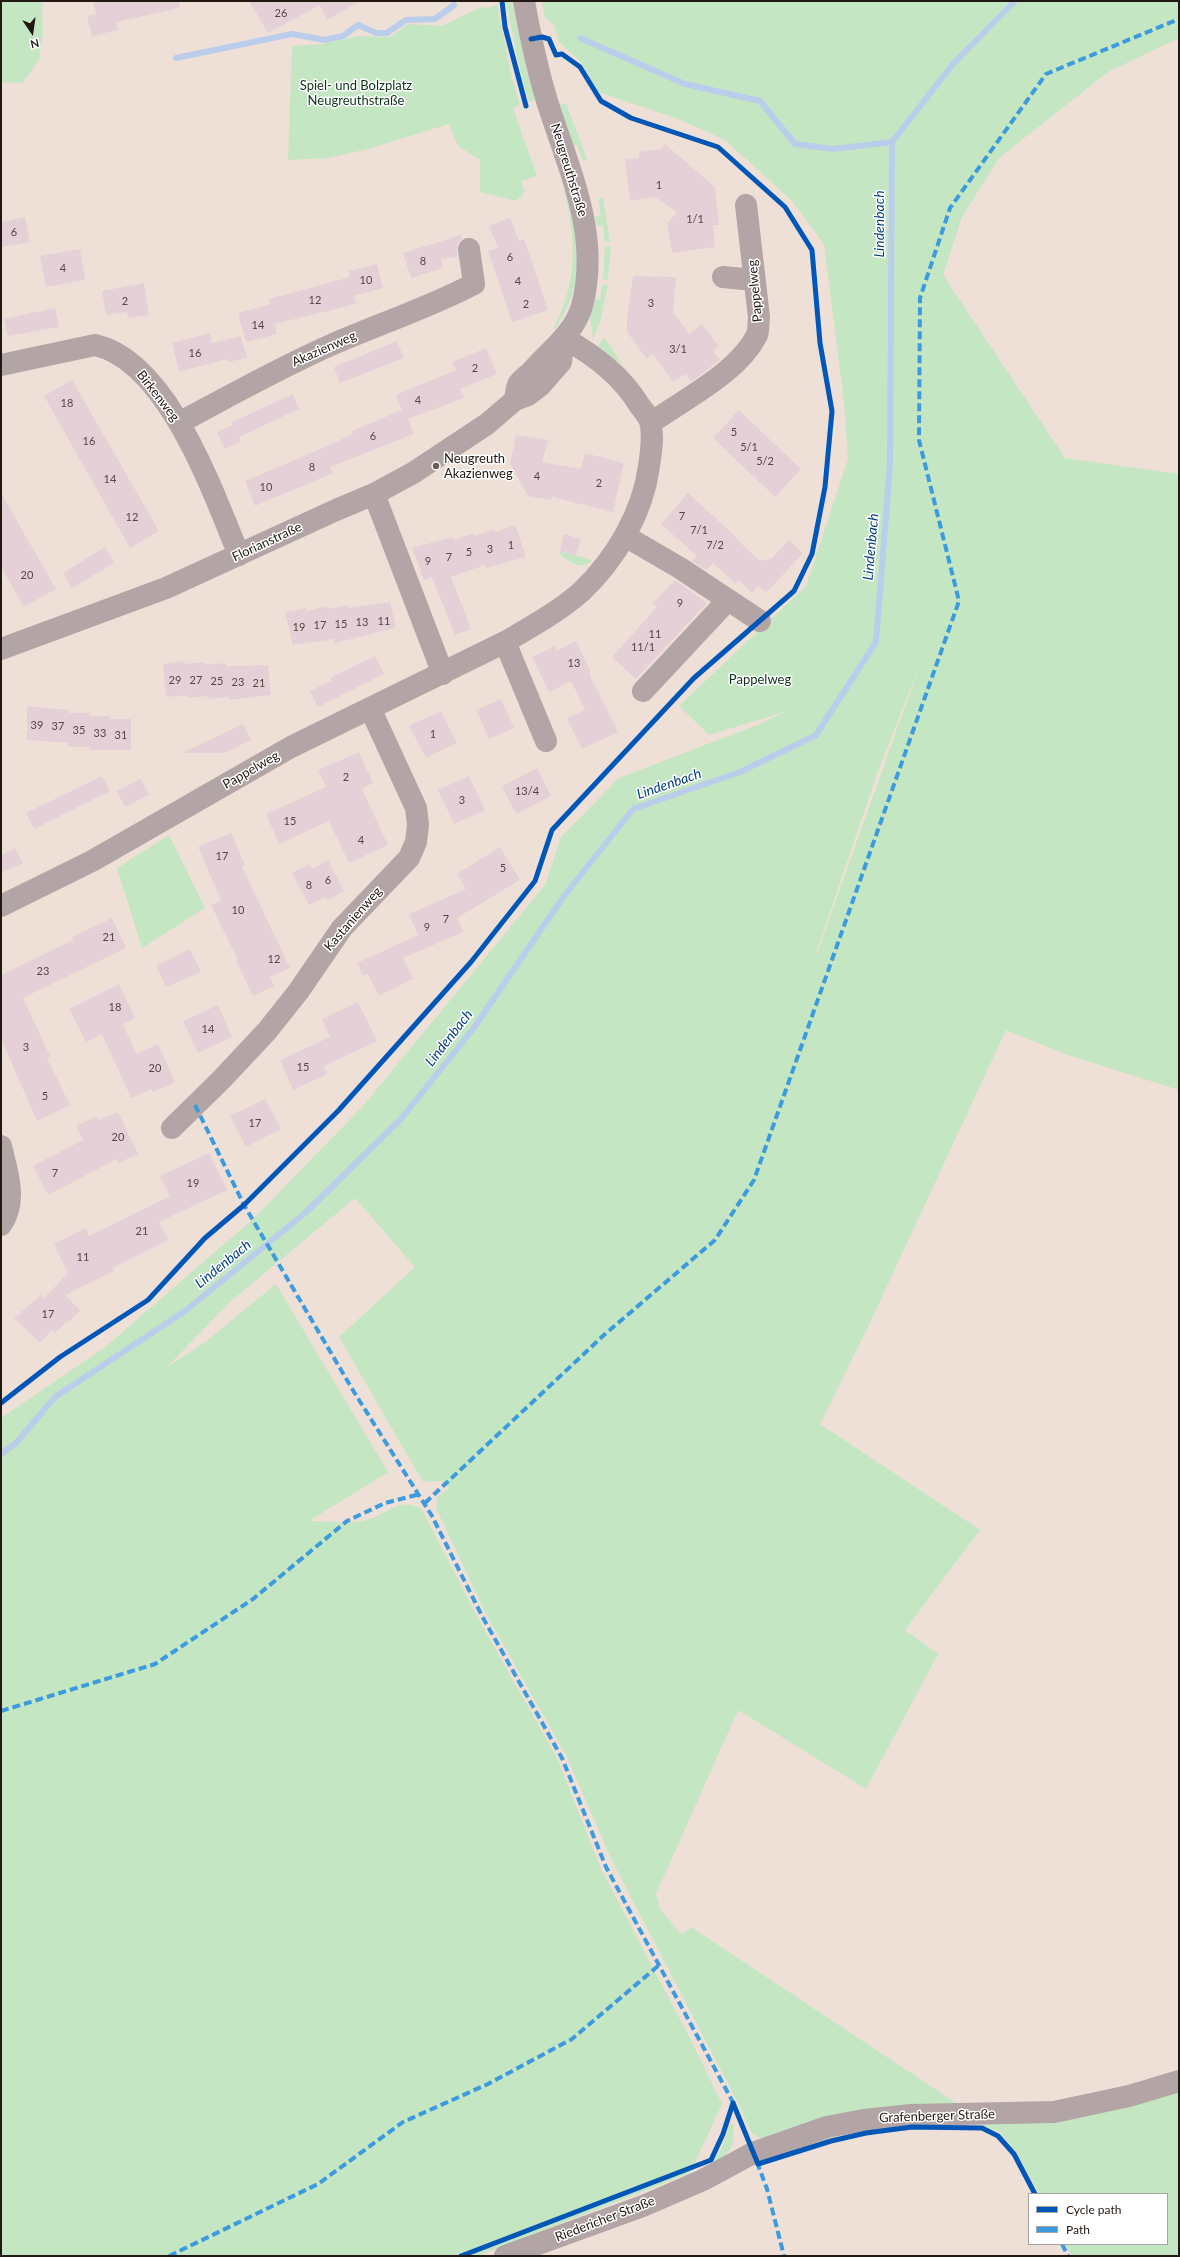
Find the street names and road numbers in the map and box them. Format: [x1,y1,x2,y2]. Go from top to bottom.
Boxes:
street label: Neugreuthstraße [547,121,591,219]
street label: Pappelweg [745,259,765,323]
street label: Akazienweg [289,328,359,370]
street label: Birkenweg [133,367,183,425]
street label: Florianstraße [230,519,304,565]
street label: Pappelweg [220,748,282,792]
street label: Kastanienweg [321,884,385,954]
street label: Grafenberger Straße [879,2106,995,2126]
street label: Riedericher Straße [553,2193,657,2245]

